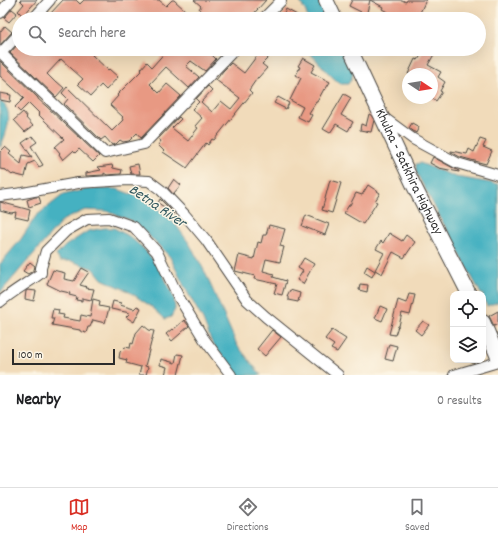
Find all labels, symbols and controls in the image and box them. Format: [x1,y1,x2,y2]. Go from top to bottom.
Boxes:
search box [12,12,486,56]
icon: search [26,23,48,45]
text: Search here [58,23,126,45]
north arrow [402,68,438,104]
street label: Khulna - Satkhira Highway [369,106,447,239]
water label: Betna River [124,180,191,235]
map controls [450,291,486,363]
button: locate [450,291,486,327]
button: layers [450,327,486,363]
scale bar [12,347,115,366]
text: 100 m [18,348,42,364]
text: Nearby [16,389,60,413]
text: 0 results [437,392,482,411]
tab: Map [68,496,90,536]
tab: Directions [227,496,269,536]
tab: Saved [405,496,430,536]

